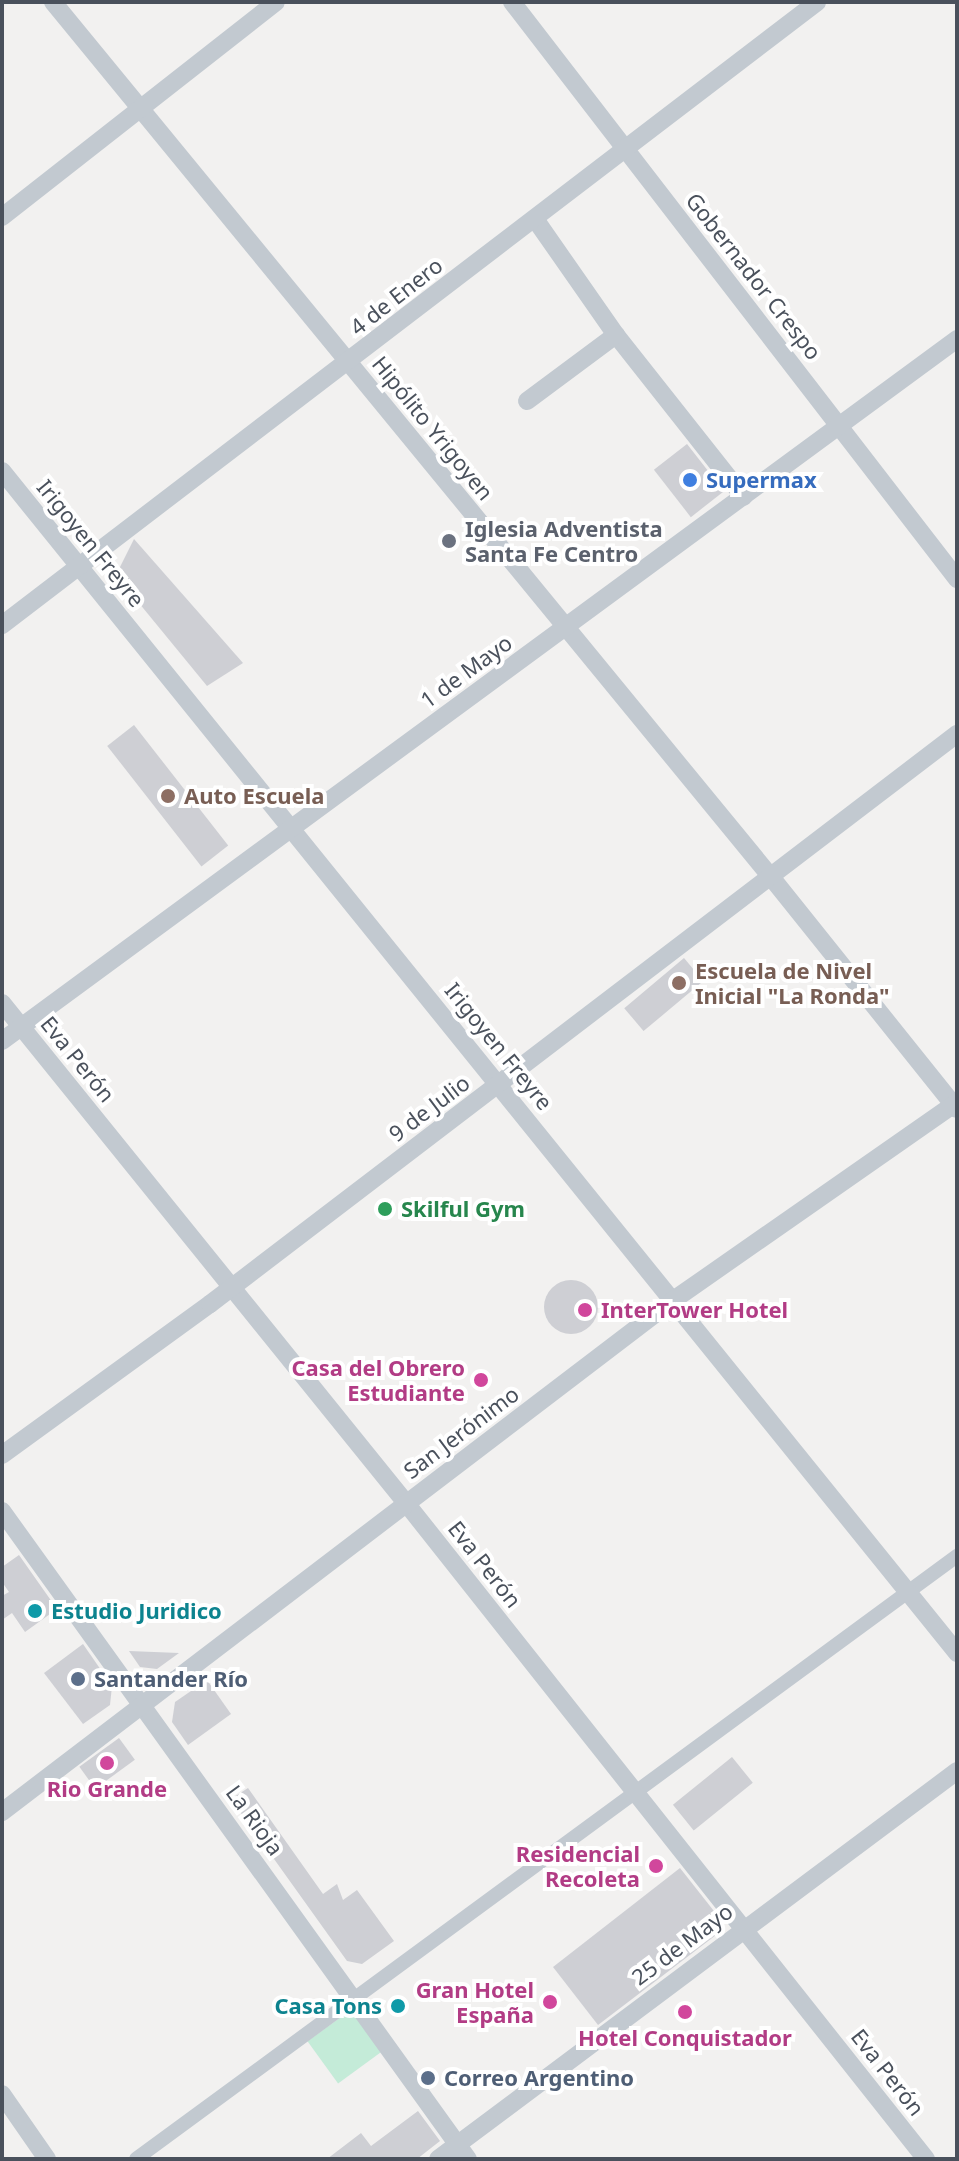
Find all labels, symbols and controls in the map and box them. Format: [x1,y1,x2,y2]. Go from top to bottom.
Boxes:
street label: Gobernador Crespo [681,187,827,365]
street label: 4 de Enero [344,252,448,340]
street label: Hipólito Yrigoyen [367,351,499,505]
place label: Supermax [706,467,817,493]
marker: Supermax [681,471,699,489]
street label: Irigoyen Freyre [32,474,150,612]
place label: Iglesia Adventista Santa Fe Centro [465,515,663,566]
marker: Iglesia Adventista Santa Fe Centro [440,532,458,550]
street label: 1 de Mayo [415,629,517,713]
place label: Auto Escuela [184,783,324,809]
marker: Auto Escuela [159,787,177,805]
place label: Escuela de Nivel Inicial "La Ronda" [695,957,889,1008]
marker: Escuela de Nivel Inicial "La Ronda" [670,974,688,992]
street label: Irigoyen Freyre [440,977,558,1115]
street label: Eva Perón [35,1011,121,1107]
street label: 9 de Julio [383,1069,475,1147]
place label: Skilful Gym [401,1196,525,1222]
marker: Skilful Gym [376,1200,394,1218]
place label: InterTower Hotel [601,1297,788,1323]
marker: InterTower Hotel [576,1301,594,1319]
place label: Casa del Obrero Estudiante [291,1354,465,1406]
marker: Casa del Obrero Estudiante [472,1371,490,1389]
street label: San Jerónimo [398,1380,524,1484]
street label: Eva Perón [443,1515,527,1613]
place label: Estudio Juridico [51,1598,222,1624]
marker: Estudio Juridico [26,1602,44,1620]
place label: Santander Río [94,1666,248,1692]
marker: Santander Río [69,1670,87,1688]
marker: Rio Grande [98,1754,116,1772]
place label: Rio Grande [47,1776,167,1802]
street label: La Rioja [221,1780,289,1860]
place label: Residencial Recoleta [516,1840,640,1892]
marker: Residencial Recoleta [647,1857,665,1875]
street label: 25 de Mayo [626,1898,738,1990]
place label: Gran Hotel España [416,1976,534,2028]
place label: Casa Tons [275,1993,382,2019]
marker: Gran Hotel España [541,1993,559,2011]
marker: Casa Tons [389,1997,407,2015]
marker: Hotel Conquistador [676,2003,694,2021]
street label: Eva Perón [846,2023,930,2121]
place label: Hotel Conquistador [578,2025,792,2051]
place label: Correo Argentino [444,2065,634,2091]
marker: Correo Argentino [419,2069,437,2087]

